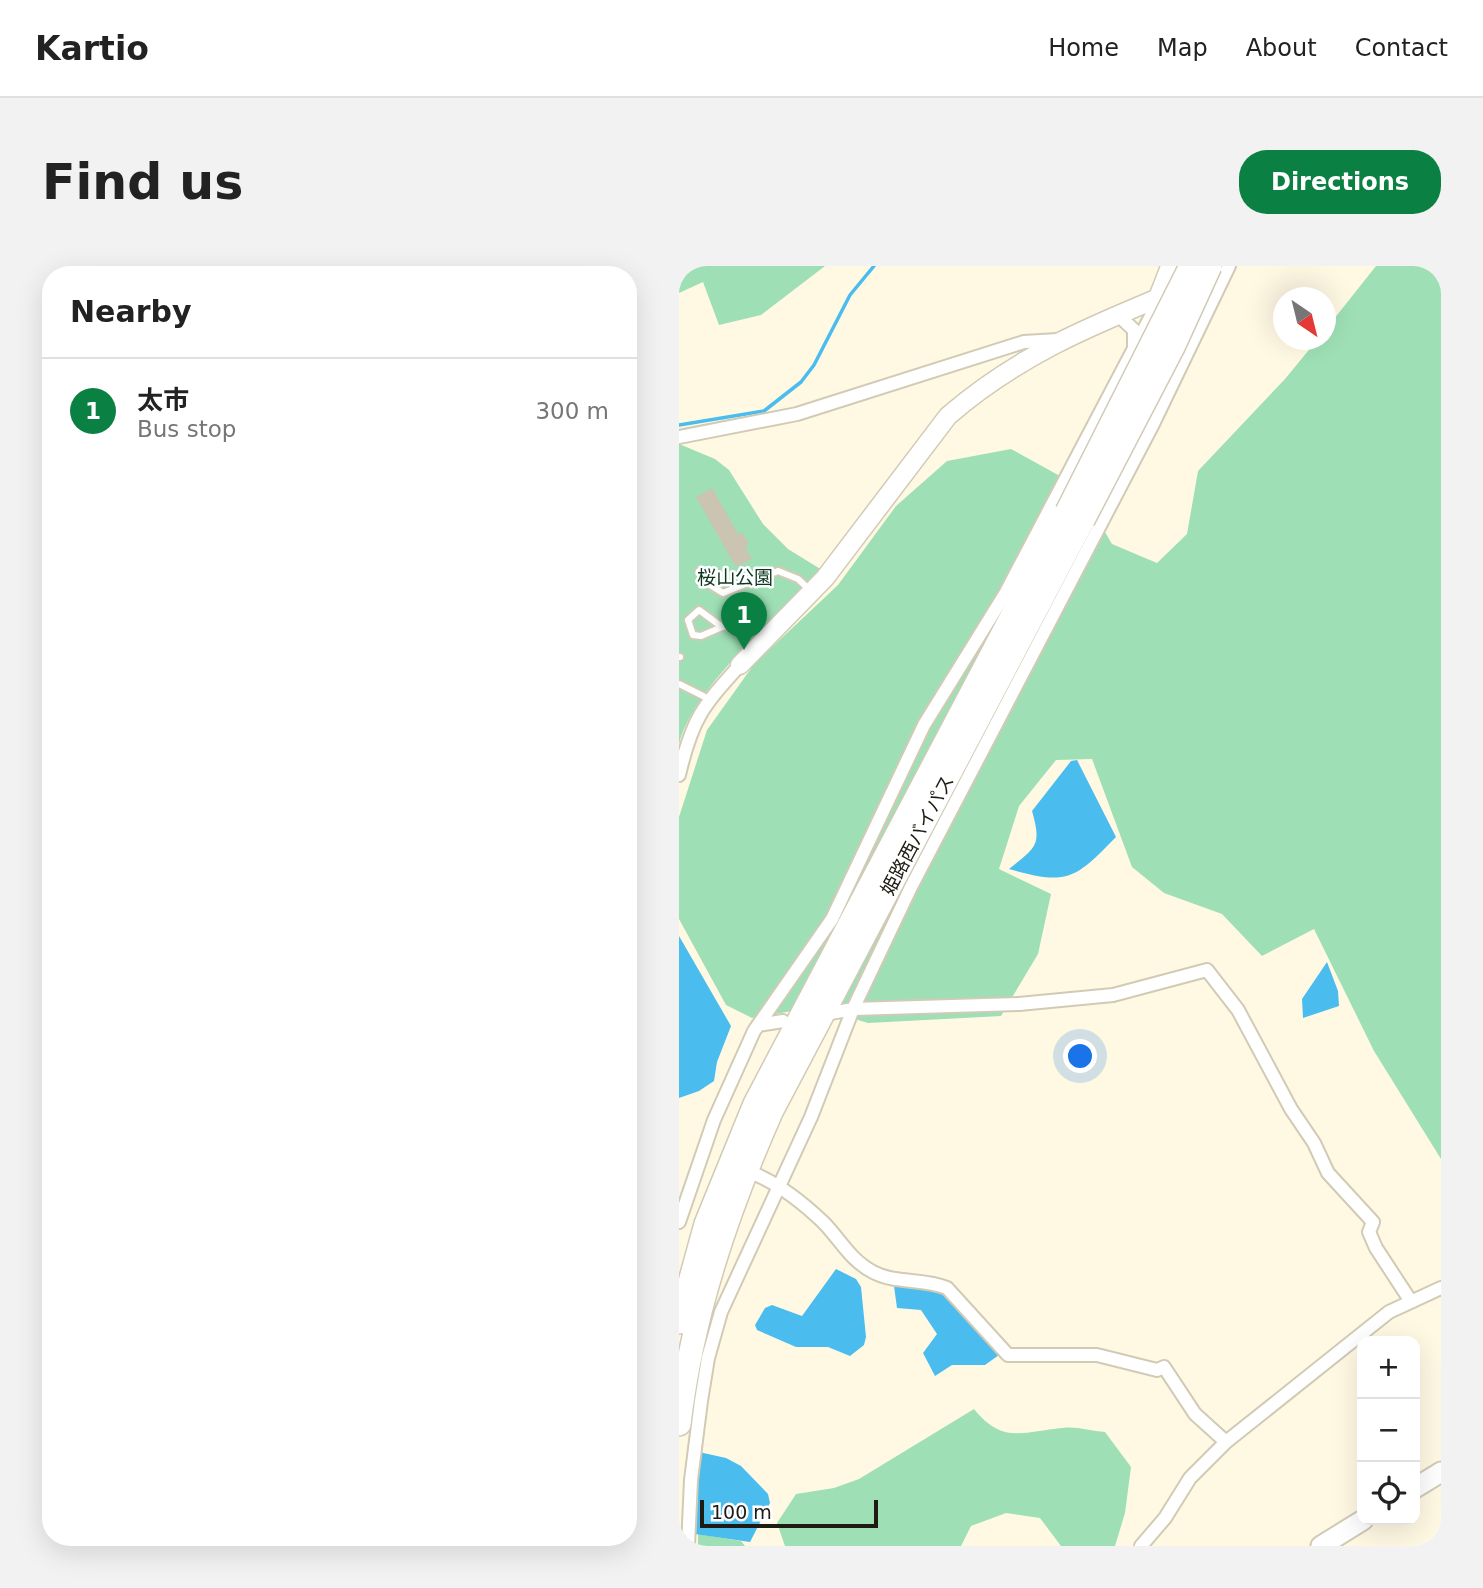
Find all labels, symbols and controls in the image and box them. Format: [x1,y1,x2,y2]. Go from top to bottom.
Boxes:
text: Kartio [35,29,149,68]
text: Home [1048,34,1119,62]
text: Map [1157,34,1208,62]
text: About [1246,34,1317,62]
text: Contact [1355,34,1448,62]
button: Directions [1239,150,1441,214]
text: Find us [42,154,243,211]
north arrow [1273,287,1336,350]
text: Nearby [70,294,192,329]
text: 太市 [137,385,189,415]
text: 1 [85,398,101,424]
text: 300 m [535,398,609,424]
text: Bus stop [137,416,236,442]
park label: 桜山公園 [697,566,773,588]
pin: 1 [721,592,767,650]
street label: 姫路西バイパス [876,771,958,899]
your location [1063,1039,1097,1073]
map controls [1357,1336,1420,1525]
button: + [1357,1336,1420,1399]
button: − [1357,1399,1420,1462]
button: locate [1357,1462,1420,1525]
scale bar [700,1497,879,1529]
text: 100 m [711,1501,772,1523]

